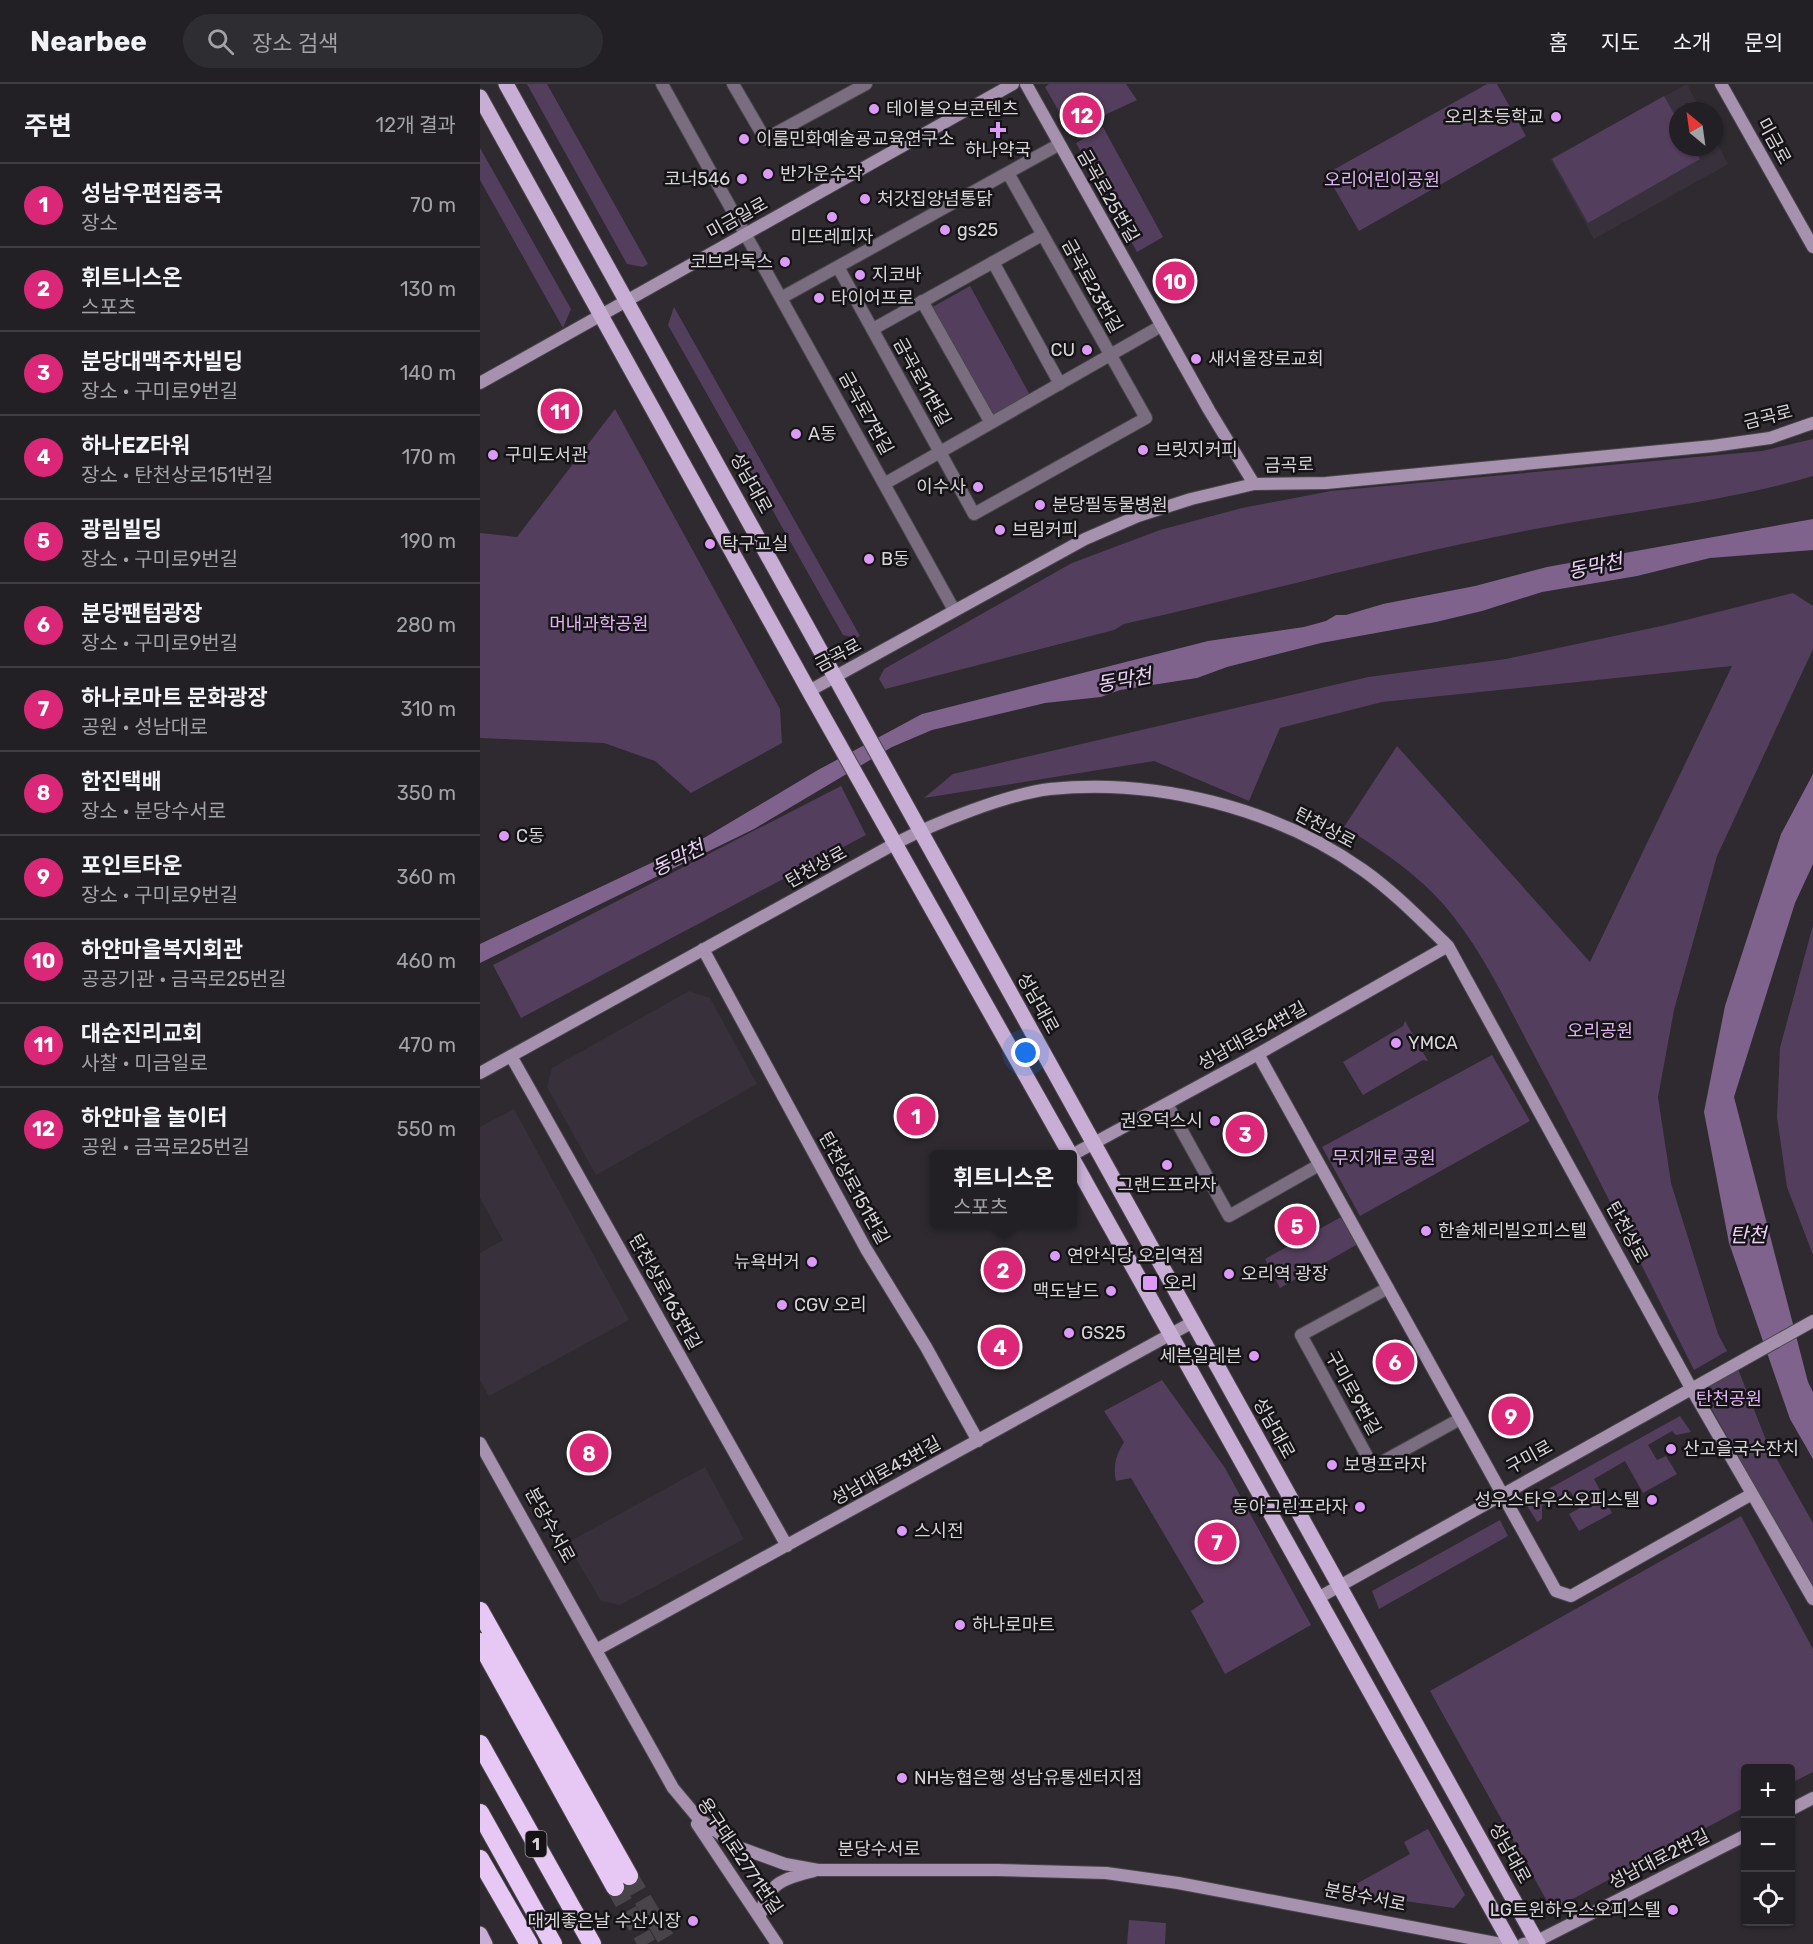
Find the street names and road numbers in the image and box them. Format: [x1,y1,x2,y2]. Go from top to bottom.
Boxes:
street label: 미금로 [1752,114,1796,168]
street label: 금곡로25번길 [1072,145,1144,247]
street label: 미금일로 [703,192,771,244]
street label: 금곡로23번길 [1057,235,1127,337]
street label: 금곡로11번길 [889,334,955,430]
street label: 금곡로7번길 [834,367,898,459]
street label: 금곡로 [1741,400,1795,434]
street label: 성남대로 [725,449,777,517]
street label: 금곡로 [1264,454,1314,476]
street label: 금곡로 [811,634,865,676]
street label: 탄천상로 [1291,803,1359,853]
street label: 탄천상로 [782,841,850,893]
street label: 성남대로 [1012,969,1064,1037]
street label: 성남대로54번길 [1194,997,1310,1075]
street label: 탄천상로151번길 [814,1128,894,1248]
street label: 탄천상로 [1601,1198,1653,1266]
street label: 탄천상로163번길 [624,1230,706,1354]
street label: 구미로9번길 [1321,1347,1385,1439]
street label: 성남대로 [1248,1394,1300,1462]
street label: 성남대로43번길 [828,1432,944,1510]
street label: 구미로 [1502,1435,1556,1479]
street label: 분당수서로 [520,1483,580,1567]
street label: 용구대로2771번길 [693,1793,787,1919]
street label: 성남대로 [1484,1819,1536,1887]
street label: 성남대로2번길 [1605,1824,1713,1894]
road number: 1 [526,1831,546,1857]
street label: 분당수서로 [838,1838,920,1860]
street label: 분당수서로 [1322,1878,1408,1916]

